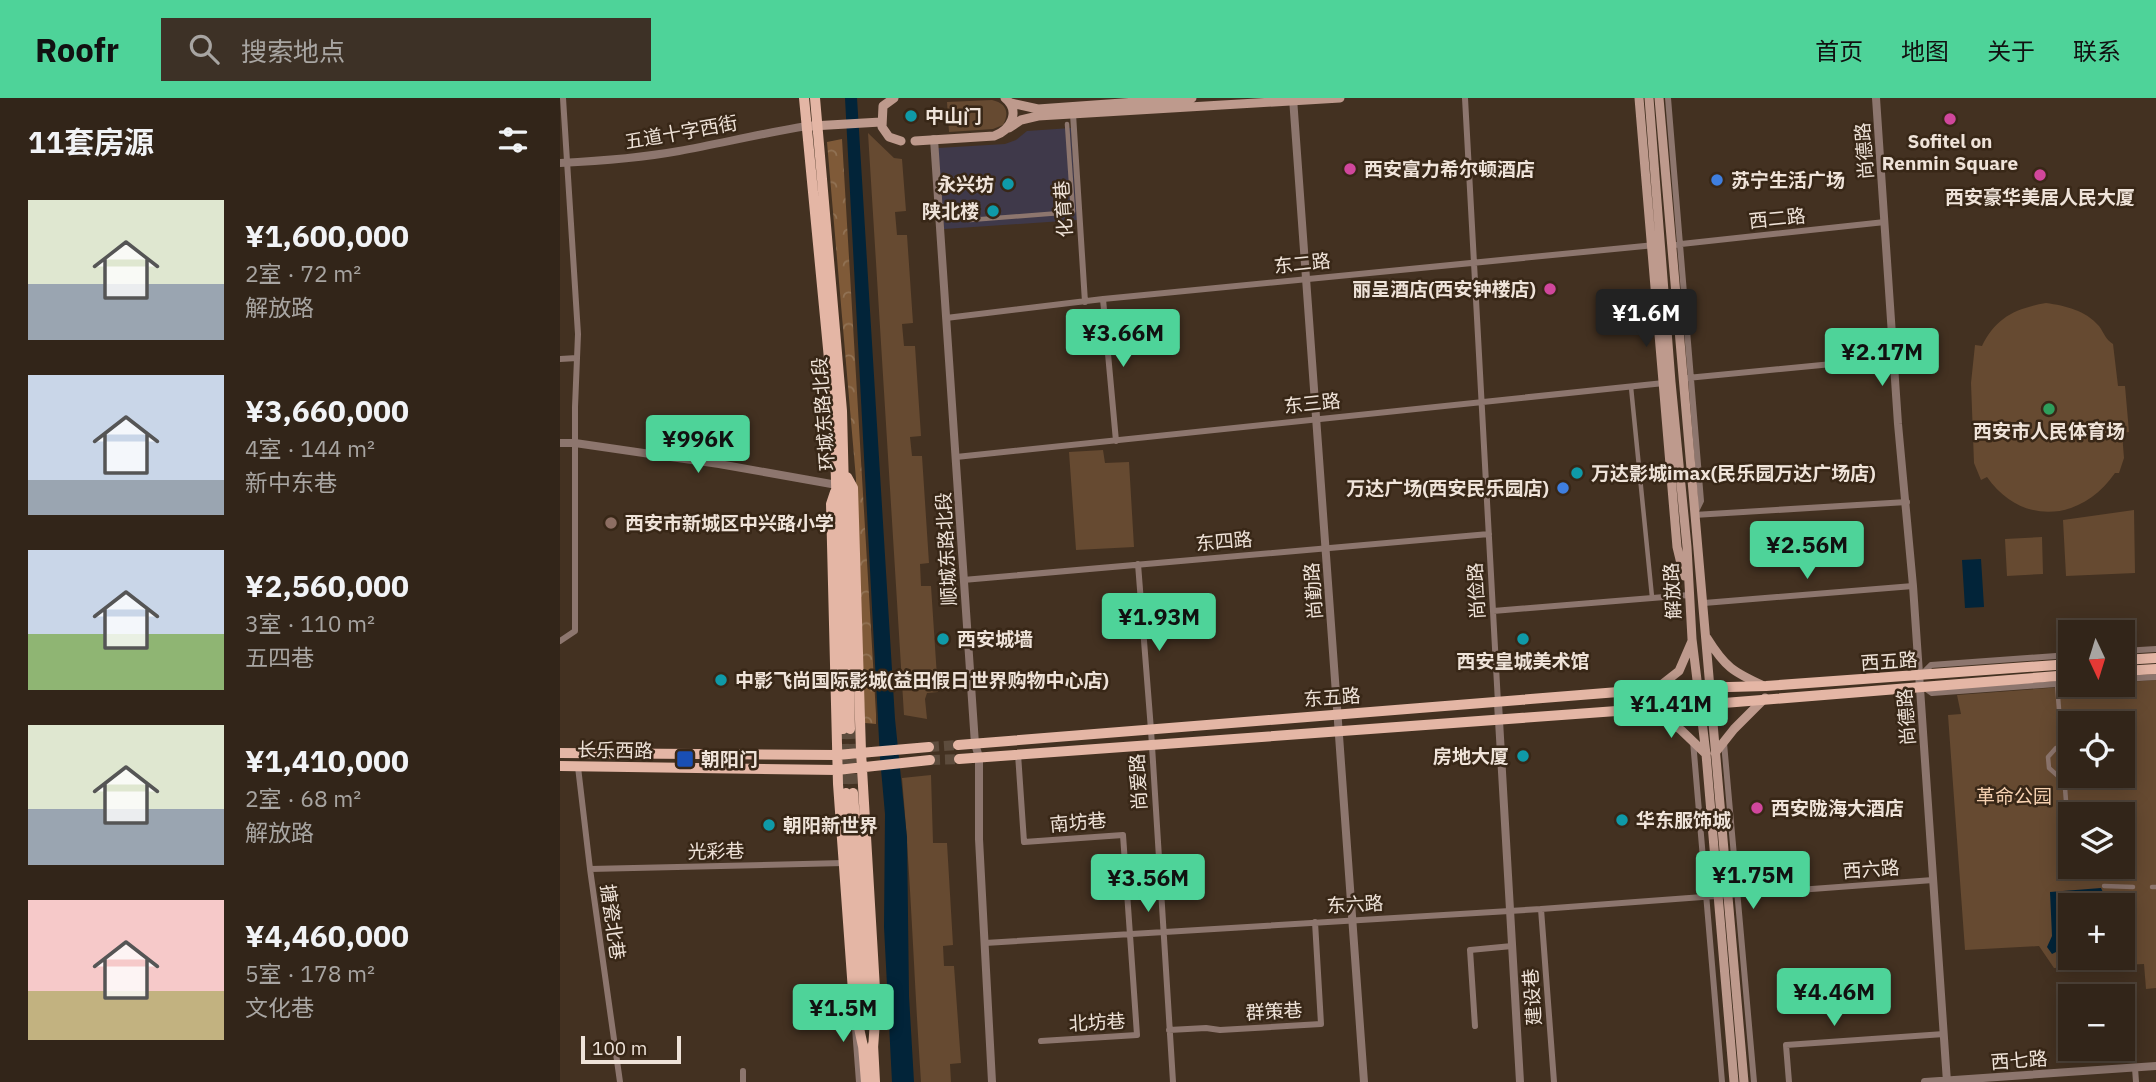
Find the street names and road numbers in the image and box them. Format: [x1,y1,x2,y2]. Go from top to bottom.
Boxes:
street label: 五道十字西街 [623,110,739,154]
street label: 尚德路 [1850,122,1878,180]
street label: 化育巷 [1049,180,1077,238]
street label: 西二路 [1747,203,1807,233]
street label: 东二路 [1272,248,1332,278]
street label: 环城东路北段 [807,356,839,472]
street label: 东三路 [1282,388,1342,418]
street label: 顺城东路北段 [931,491,961,607]
street label: 东四路 [1195,527,1253,555]
street label: 尚勤路 [1299,562,1327,620]
street label: 尚俭路 [1463,562,1489,620]
street label: 解放路 [1659,562,1685,620]
street label: 西五路 [1860,647,1918,675]
street label: 东五路 [1303,683,1361,711]
street label: 尚德路 [1892,688,1920,746]
street label: 长乐西路 [577,737,653,763]
street label: 尚爱路 [1125,753,1151,811]
street label: 南坊巷 [1049,808,1107,836]
street label: 光彩巷 [687,839,745,863]
street label: 西六路 [1842,855,1900,883]
street label: 搪瓷北巷 [596,883,630,961]
street label: 东六路 [1326,891,1384,917]
street label: 建设巷 [1518,968,1546,1026]
street label: 群策巷 [1245,998,1303,1024]
street label: 北坊巷 [1068,1009,1126,1035]
street label: 西七路 [1990,1046,2048,1074]

